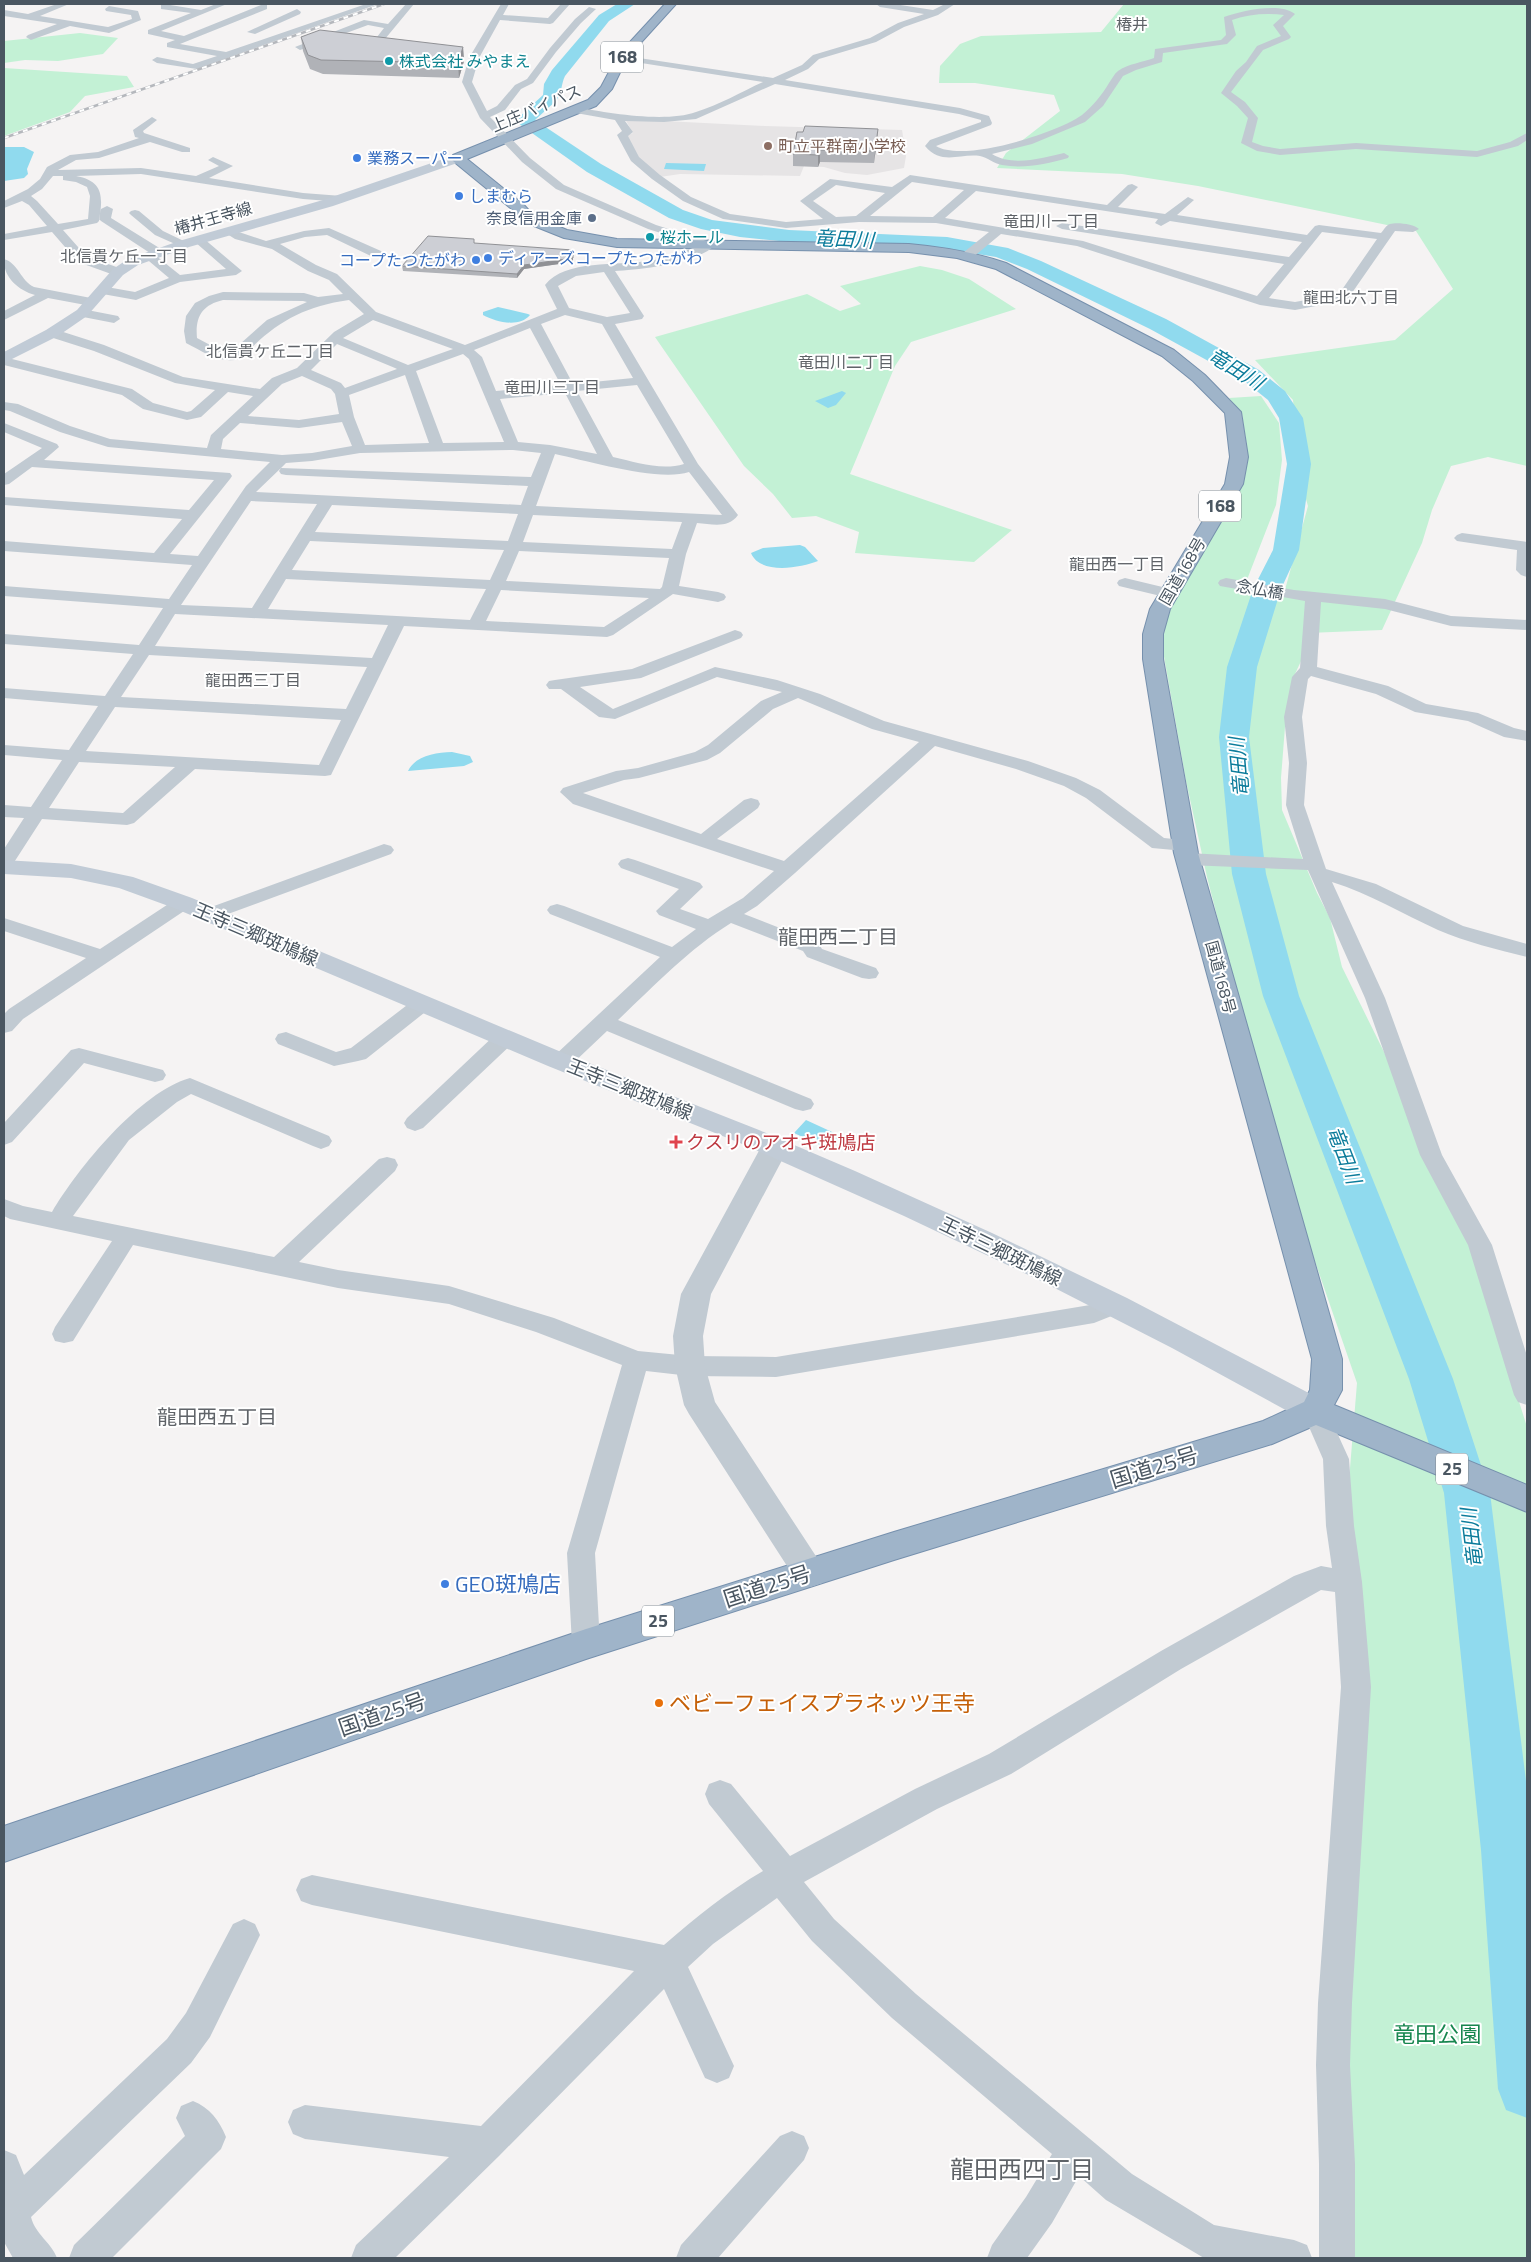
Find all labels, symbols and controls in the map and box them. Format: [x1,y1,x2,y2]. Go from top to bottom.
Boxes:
district label: 椿井 [1116,12,1148,36]
road number: 168 [601,42,643,72]
place label: 株式会社 みやまえ [399,49,531,73]
marker: 株式会社 みやまえ [383,55,395,67]
street label: 上庄バイパス [487,78,585,138]
place label: 町立平群南小学校 [778,134,906,158]
marker: 町立平群南小学校 [762,140,774,152]
place label: 業務スーパー [367,146,463,170]
marker: 業務スーパー [351,152,363,164]
place label: しまむら [469,184,533,208]
marker: しまむら [453,190,465,202]
street label: 椿井王寺線 [171,195,255,241]
place label: 奈良信用金庫 [486,206,582,230]
district label: 竜田川一丁目 [1003,209,1099,233]
marker: 奈良信用金庫 [586,212,598,224]
water label: 竜田川 [813,221,877,256]
place label: 桜ホール [660,225,724,249]
marker: 桜ホール [644,231,656,243]
district label: 北信貴ケ丘一丁目 [60,244,188,268]
place label: ディアーズコープたつたがわ [498,246,702,270]
place label: コープたつたがわ [339,248,466,272]
marker: ディアーズコープたつたがわ [482,252,494,264]
marker: コープたつたがわ [470,254,482,266]
district label: 龍田北六丁目 [1303,285,1399,309]
district label: 北信貴ケ丘二丁目 [206,339,334,363]
water label: 竜田川 [1203,340,1272,399]
district label: 竜田川二丁目 [798,350,894,374]
district label: 竜田川三丁目 [504,375,600,399]
road number: 168 [1199,491,1241,522]
street label: 国道168号 [1153,533,1211,609]
district label: 龍田西一丁目 [1069,552,1165,576]
street label: 念仏橋 [1234,573,1286,605]
district label: 龍田西三丁目 [205,668,301,692]
water label: 竜田川 [1220,734,1257,798]
street label: 王寺三郷斑鳩線 [189,894,323,973]
district label: 龍田西二丁目 [778,921,898,952]
street label: 国道168号 [1200,938,1242,1016]
street label: 王寺三郷斑鳩線 [563,1050,697,1127]
water label: 竜田川 [1319,1121,1370,1190]
place label: クスリのアオキ斑鳩店 [686,1127,875,1156]
marker: クスリのアオキ斑鳩店 [670,1136,682,1148]
street label: 王寺三郷斑鳩線 [935,1208,1067,1293]
district label: 龍田西五丁目 [157,1401,277,1432]
street label: 国道25号 [1106,1437,1202,1497]
road number: 25 [1436,1454,1468,1485]
water label: 竜田川 [1452,1504,1491,1570]
street label: 国道25号 [719,1556,815,1616]
place label: GEO斑鳩店 [455,1567,561,1601]
marker: GEO斑鳩店 [439,1578,451,1590]
road number: 25 [642,1605,674,1636]
street label: 国道25号 [334,1683,430,1745]
place label: ベビーフェイスプラネッツ王寺 [669,1686,975,1720]
marker: ベビーフェイスプラネッツ王寺 [653,1697,665,1709]
park label: 竜田公園 [1393,2017,1481,2051]
district label: 龍田西四丁目 [950,2151,1094,2187]

